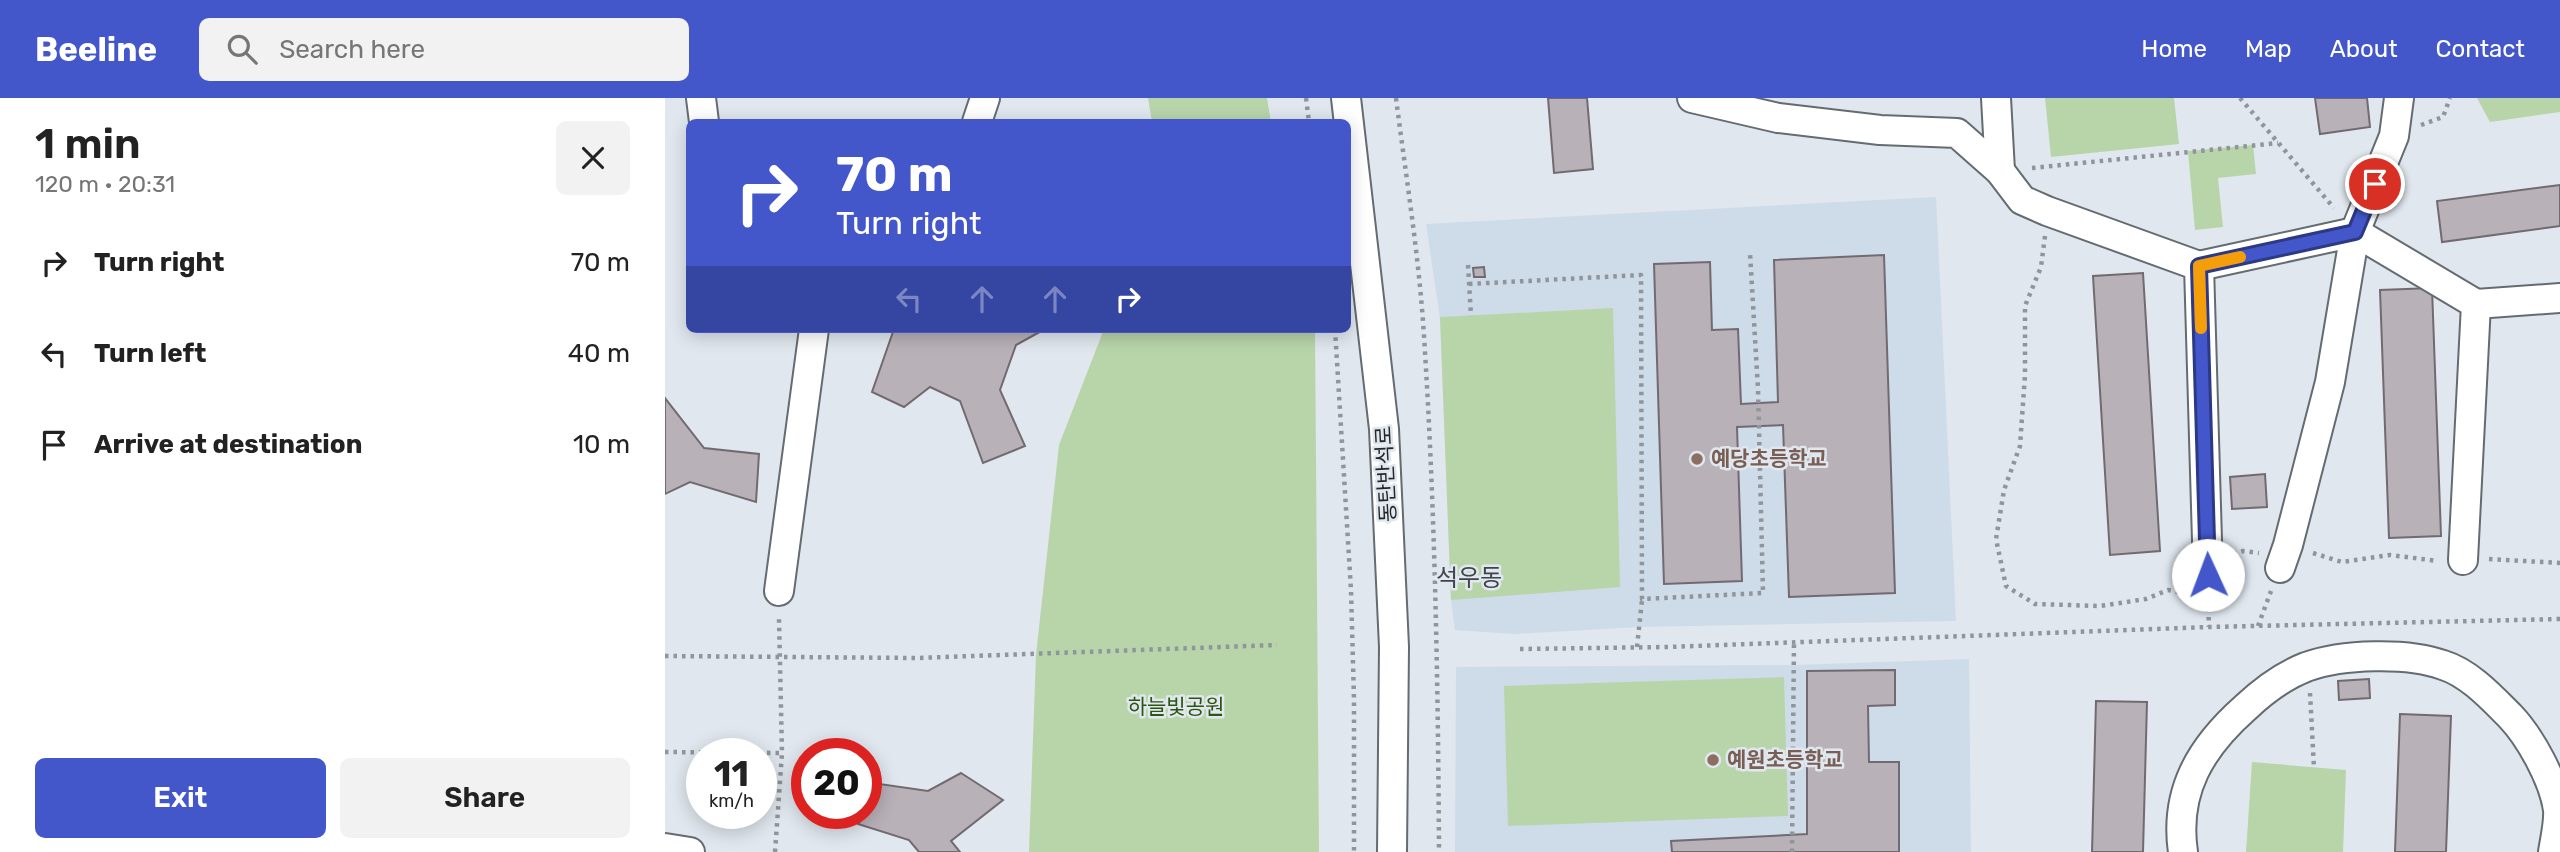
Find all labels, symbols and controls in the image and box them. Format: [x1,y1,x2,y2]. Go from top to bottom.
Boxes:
search box [199,18,689,81]
text: Beeline [35,30,157,69]
icon: search [223,30,261,68]
text: Search here [279,34,425,65]
text: Home [2141,35,2207,63]
text: Map [2245,35,2292,63]
text: About [2330,35,2398,63]
text: Contact [2436,35,2525,63]
text: 1 min [35,119,141,169]
button: close [556,121,630,195]
text: 70 m [836,145,953,203]
icon: right [721,147,812,238]
pin [2345,154,2405,214]
icon: arrive [2356,165,2394,203]
text: 120 m · 20:31 [35,170,175,198]
text: Turn right [836,204,981,242]
icon: right [35,244,73,282]
text: Turn right [94,247,224,278]
text: 70 m [571,247,630,278]
icon: left [890,280,928,318]
icon: ahead [963,280,1001,318]
icon: ahead [1036,280,1074,318]
icon: right [1109,280,1147,318]
icon: left [35,335,73,373]
text: Turn left [94,338,206,369]
text: 40 m [568,338,630,369]
street label: 동탄반석로 [1370,425,1401,523]
icon: arrive [35,426,73,464]
text: Arrive at destination [94,429,362,460]
text: 10 m [573,429,630,460]
place label: 예당초등학교 [1711,446,1827,471]
marker: 예당초등학교 [1689,451,1705,467]
position arrow [2171,538,2245,612]
district label: 석우동 [1436,564,1502,592]
park label: 하늘빛공원 [1128,694,1224,719]
speed limit sign: 20 [791,738,882,829]
place label: 예원초등학교 [1727,747,1843,772]
marker: 예원초등학교 [1705,752,1721,768]
text: 11 [714,753,749,795]
button: Exit [35,758,326,838]
button: Share [340,758,630,838]
text: km/h [709,790,754,812]

